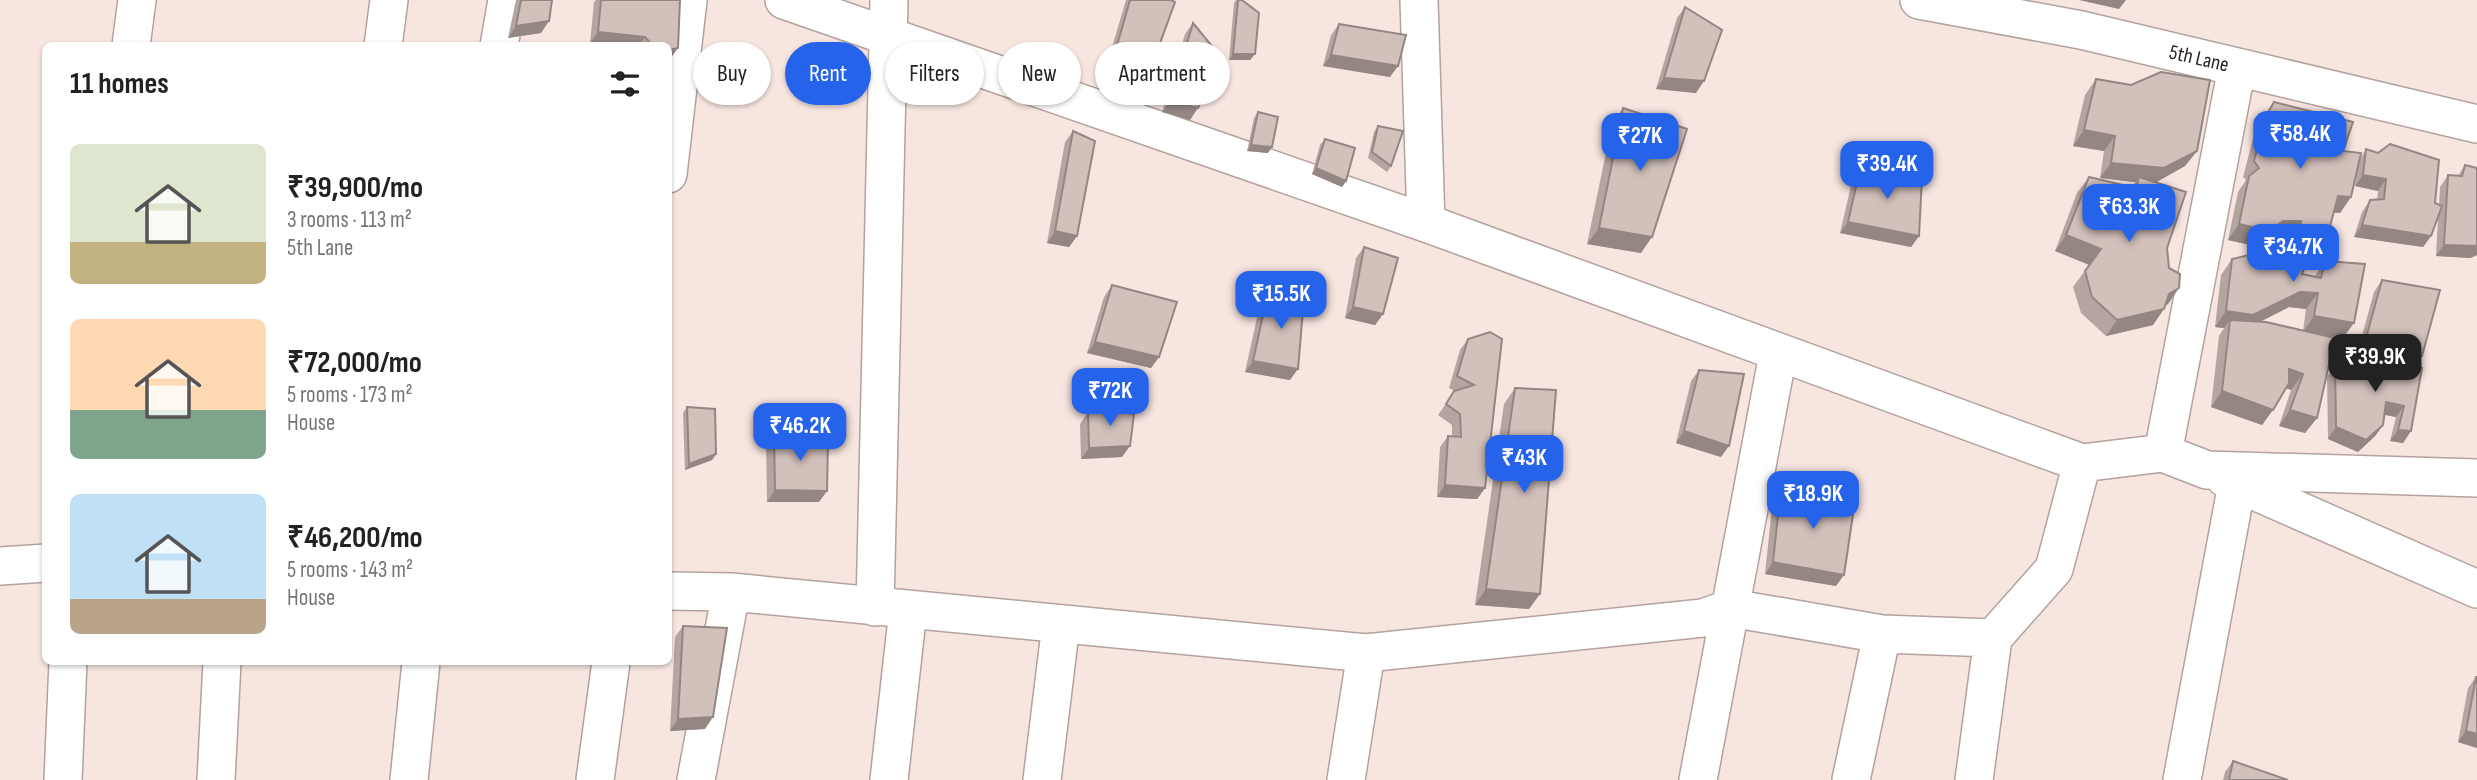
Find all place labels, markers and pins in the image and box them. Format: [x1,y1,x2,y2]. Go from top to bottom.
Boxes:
pin: ₹58.4K [2243,111,2357,171]
pin: ₹27K [1599,114,1681,173]
pin: ₹39.4K [1830,142,1944,201]
pin: ₹63.3K [2072,184,2186,244]
pin: ₹34.7K [2236,224,2350,284]
pin: ₹15.5K [1224,272,1338,331]
pin: ₹39.9K [2318,334,2432,394]
pin: ₹72K [1069,368,1151,428]
pin: ₹46.2K [743,404,857,463]
pin: ₹43K [1483,435,1565,495]
pin: ₹18.9K [1756,472,1870,531]

